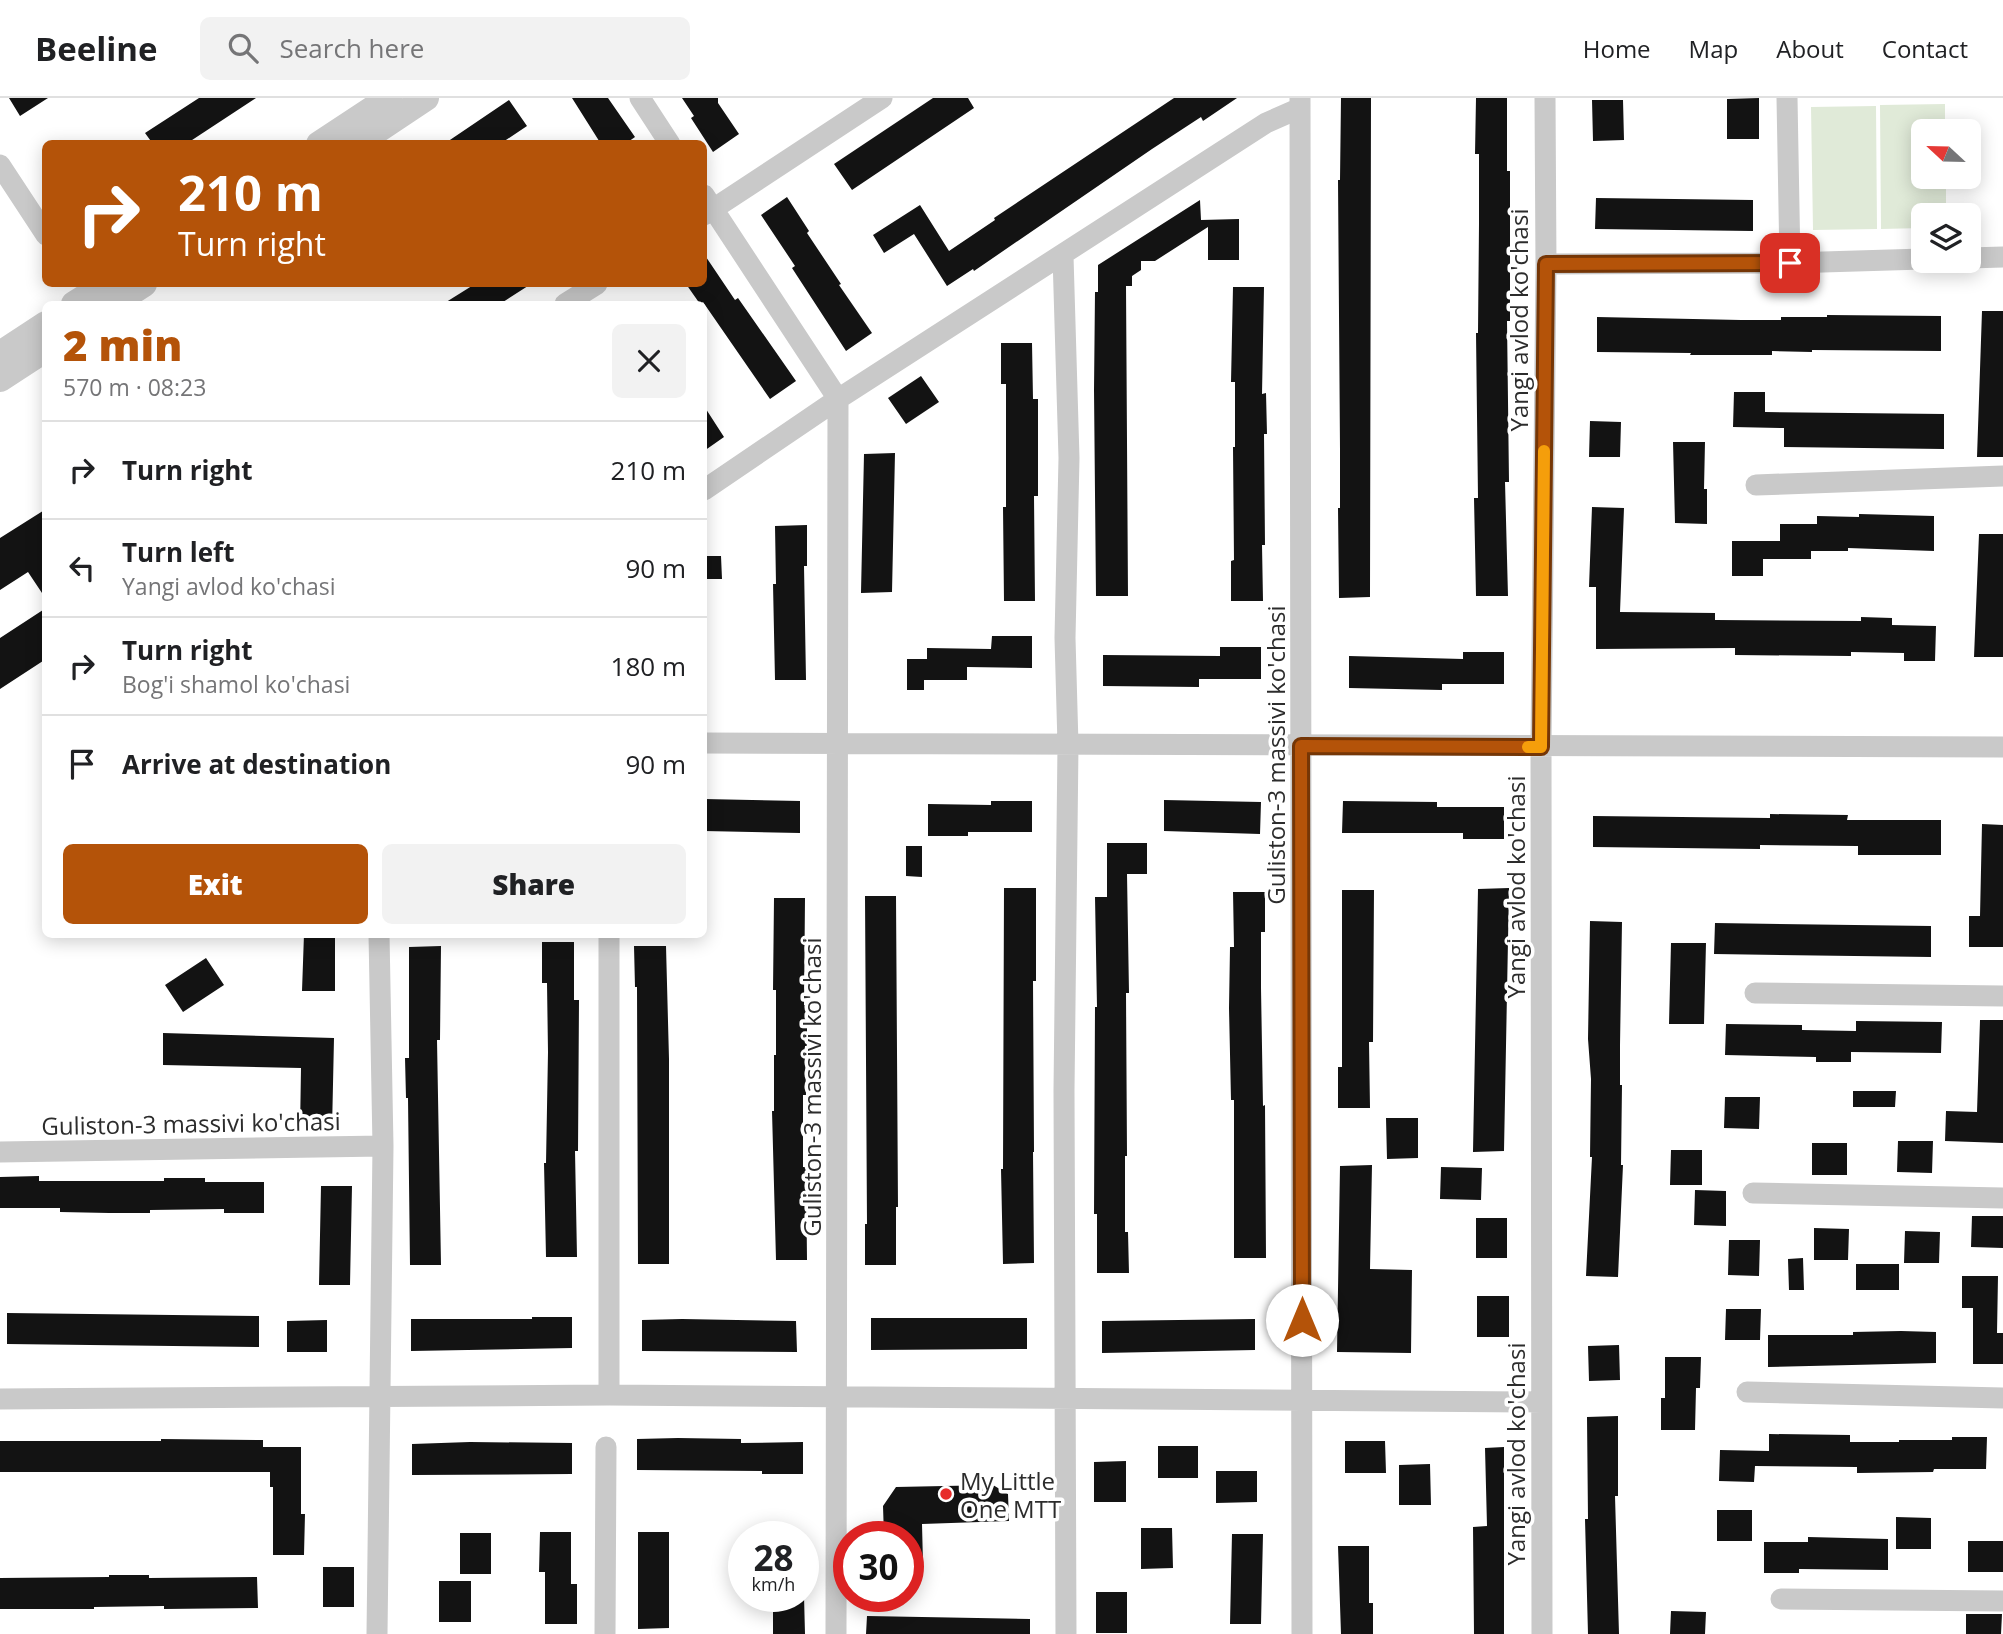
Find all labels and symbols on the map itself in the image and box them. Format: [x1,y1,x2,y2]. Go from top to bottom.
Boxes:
north arrow [1911,119,1981,189]
street label: Yangi avlod ko'chasi [1502,209,1535,431]
pin [1760,233,1820,293]
street label: Guliston-3 massivi ko'chasi [1259,605,1292,905]
street label: Yangi avlod ko'chasi [1499,776,1532,998]
street label: Guliston-3 massivi ko'chasi [795,937,828,1237]
street label: Guliston-3 massivi ko'chasi [41,1104,341,1142]
position arrow [1265,1283,1339,1357]
street label: Yangi avlod ko'chasi [1499,1343,1532,1565]
place label: My Little One MTT [960,1464,1061,1525]
marker: My Little One MTT [938,1486,954,1502]
speed limit sign: 30 [833,1521,924,1612]

